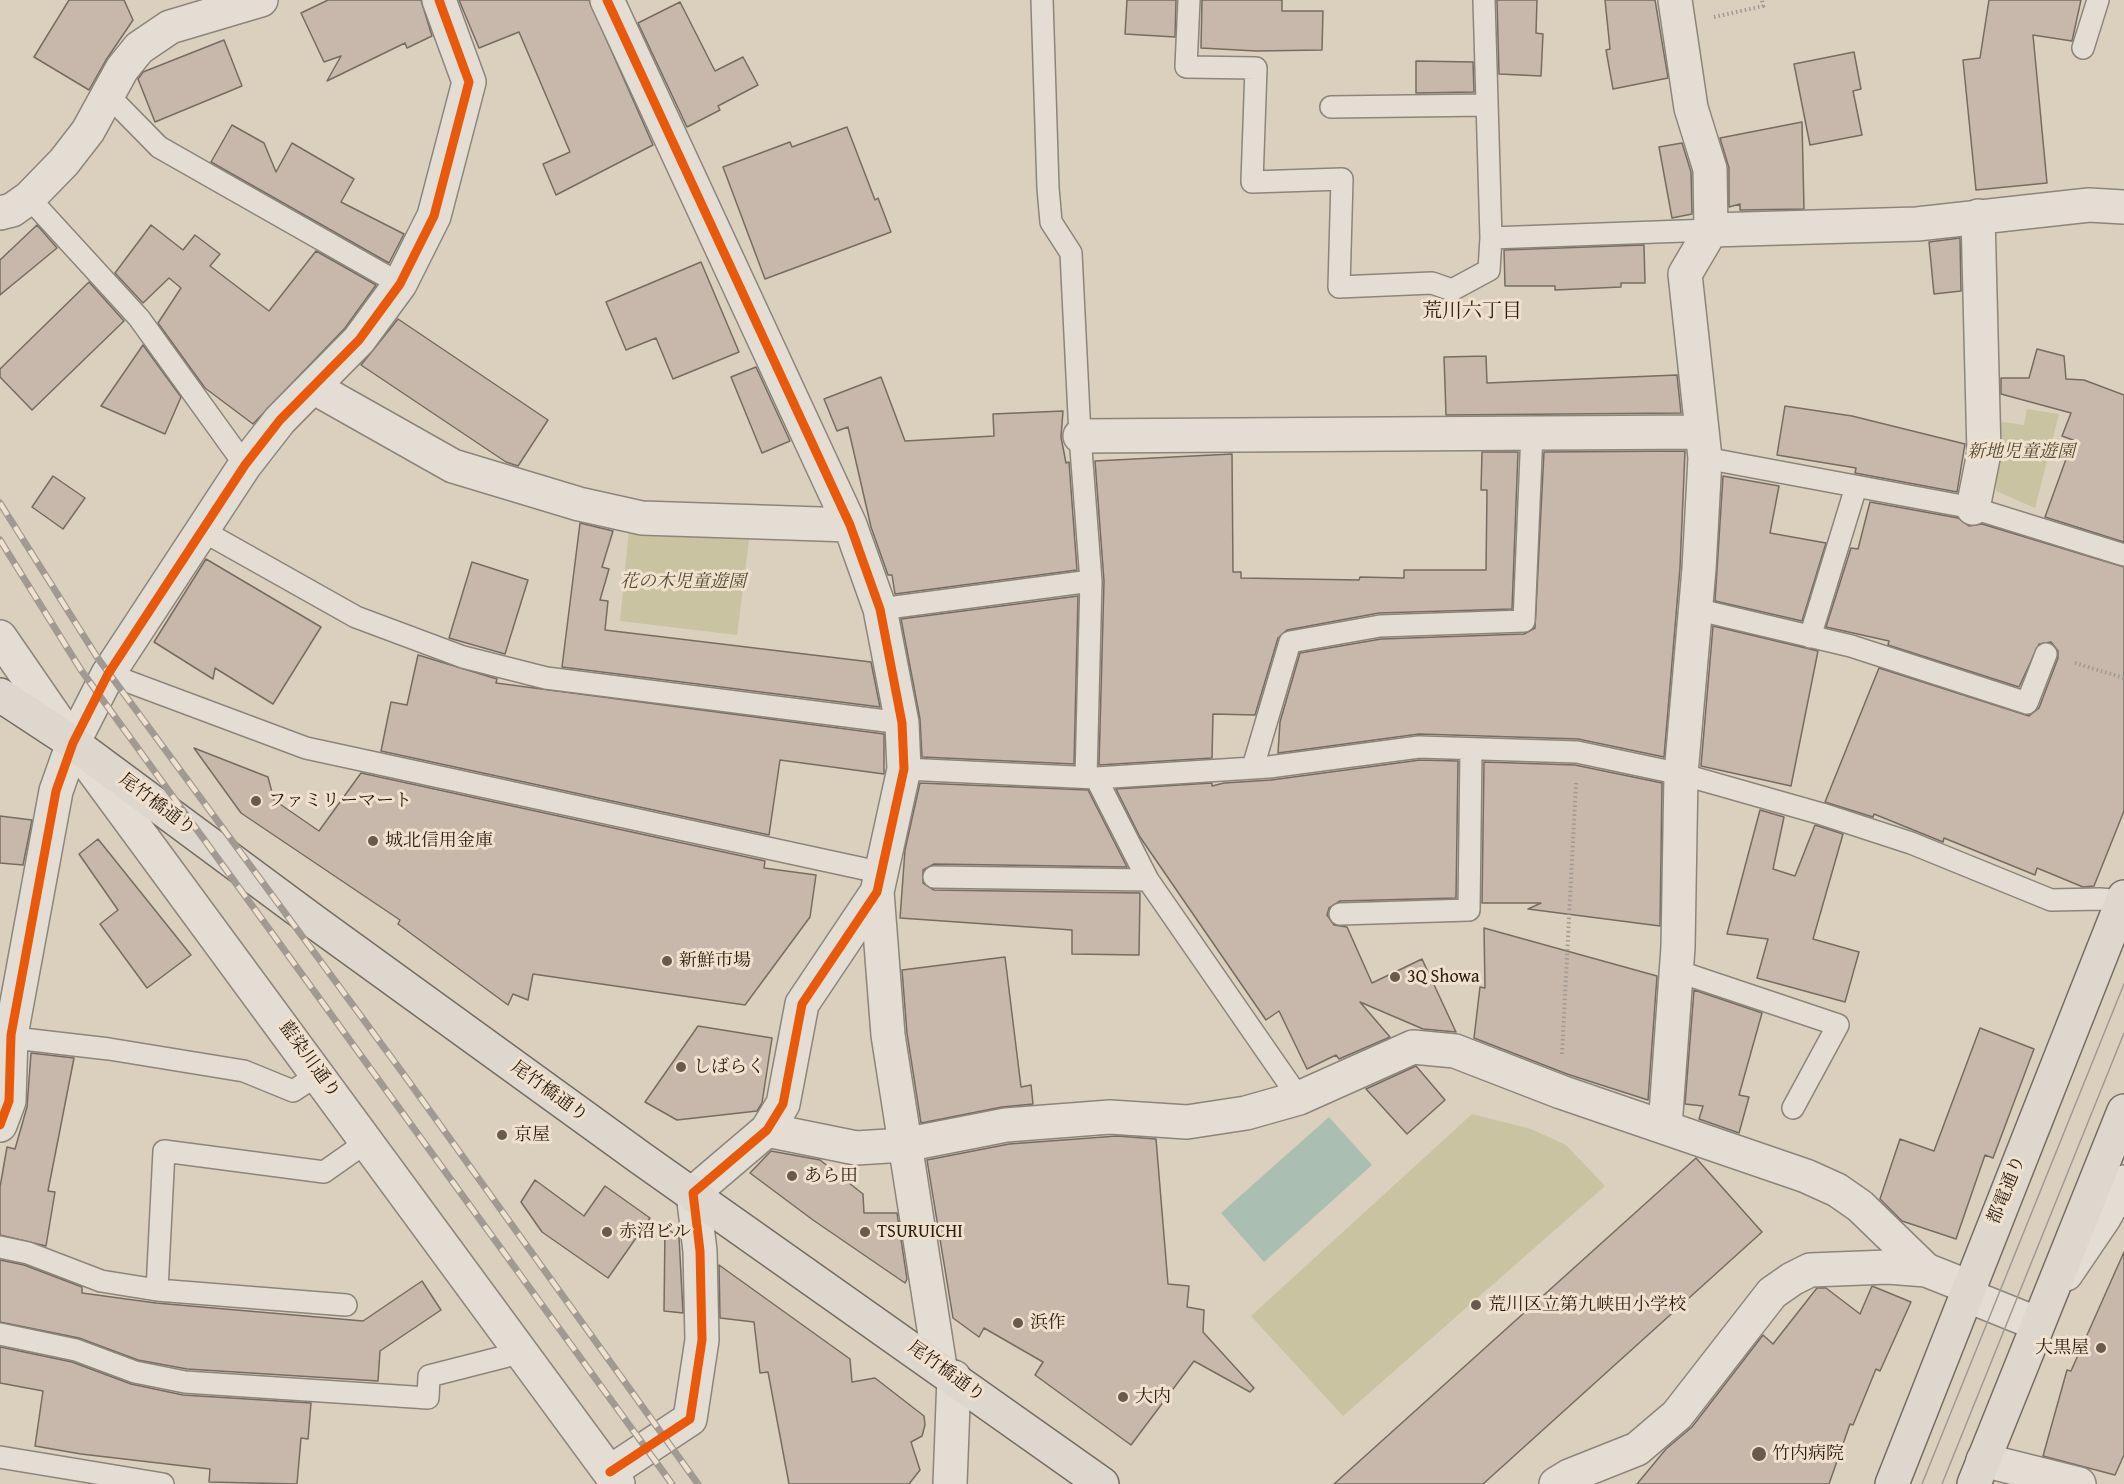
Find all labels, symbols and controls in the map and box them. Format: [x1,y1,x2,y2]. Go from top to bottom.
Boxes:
district label: 荒川六丁目 [1422,300,1522,324]
park label: 新地児童遊園 [1967,441,2075,463]
park label: 花の木児童遊園 [620,571,746,593]
street label: 尾竹橋通り [115,769,199,841]
place label: ファミリーマート [268,790,412,812]
marker: ファミリーマート [249,794,263,808]
place label: 城北信用金庫 [385,830,493,852]
marker: 城北信用金庫 [366,834,380,848]
place label: 新鮮市場 [679,950,751,972]
marker: 新鮮市場 [660,954,674,968]
place label: 3Q Showa [1407,966,1479,988]
marker: 3Q Showa [1388,970,1402,984]
street label: 藍染川通り [274,1017,344,1103]
place label: しばらく [693,1056,765,1078]
street label: 尾竹橋通り [506,1057,592,1127]
marker: しばらく [674,1060,688,1074]
place label: 京屋 [514,1124,550,1146]
marker: 京屋 [495,1128,509,1142]
street label: 都電通り [1984,1153,2030,1227]
place label: あら田 [804,1165,858,1187]
marker: あら田 [785,1169,799,1183]
place label: 赤沼ビル [619,1221,691,1243]
place label: TSURUICHI [877,1221,963,1243]
marker: 赤沼ビル [600,1225,614,1239]
marker: TSURUICHI [858,1225,872,1239]
place label: 荒川区立第九峡田小学校 [1488,1294,1686,1316]
marker: 荒川区立第九峡田小学校 [1469,1298,1483,1312]
place label: 浜作 [1030,1312,1066,1334]
marker: 浜作 [1011,1316,1025,1330]
street label: 尾竹橋通り [903,1337,989,1407]
place label: 大黒屋 [2035,1337,2089,1359]
marker: 大黒屋 [2094,1341,2108,1355]
place label: 大内 [1135,1386,1171,1408]
marker: 大内 [1116,1390,1130,1404]
place label: 竹内病院 [1772,1443,1844,1465]
marker: 竹内病院 [1750,1445,1768,1463]

